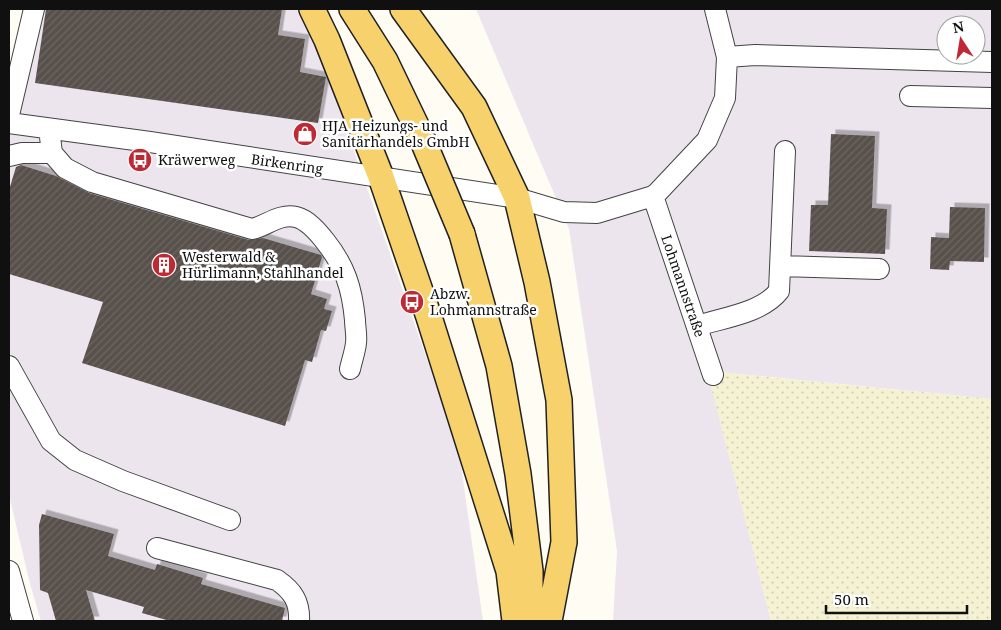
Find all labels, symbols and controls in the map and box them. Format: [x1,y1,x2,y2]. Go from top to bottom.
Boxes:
north arrow [936,15,986,65]
text: N [951,16,966,37]
place label: HJA Heizungs- und Sanitärhandels GmbH [322,116,470,151]
shop icon: HJA Heizungs- und Sanitärhandels GmbH [292,121,318,147]
bus stop icon: Kräwerweg [127,147,153,173]
street label: Birkenring [250,149,325,178]
place label: Kräwerweg [158,150,236,169]
street label: Lohmannstraße [657,232,710,339]
place label: Westerwald & Hürlimann, Stahlhandel [182,247,344,282]
building icon: Westerwald & Hürlimann, Stahlhandel [151,252,177,278]
place label: Abzw. Lohmannstraße [430,284,537,319]
bus stop icon: Abzw. Lohmannstraße [399,289,425,315]
scale bar [826,582,967,614]
text: 50 m [834,589,869,609]

